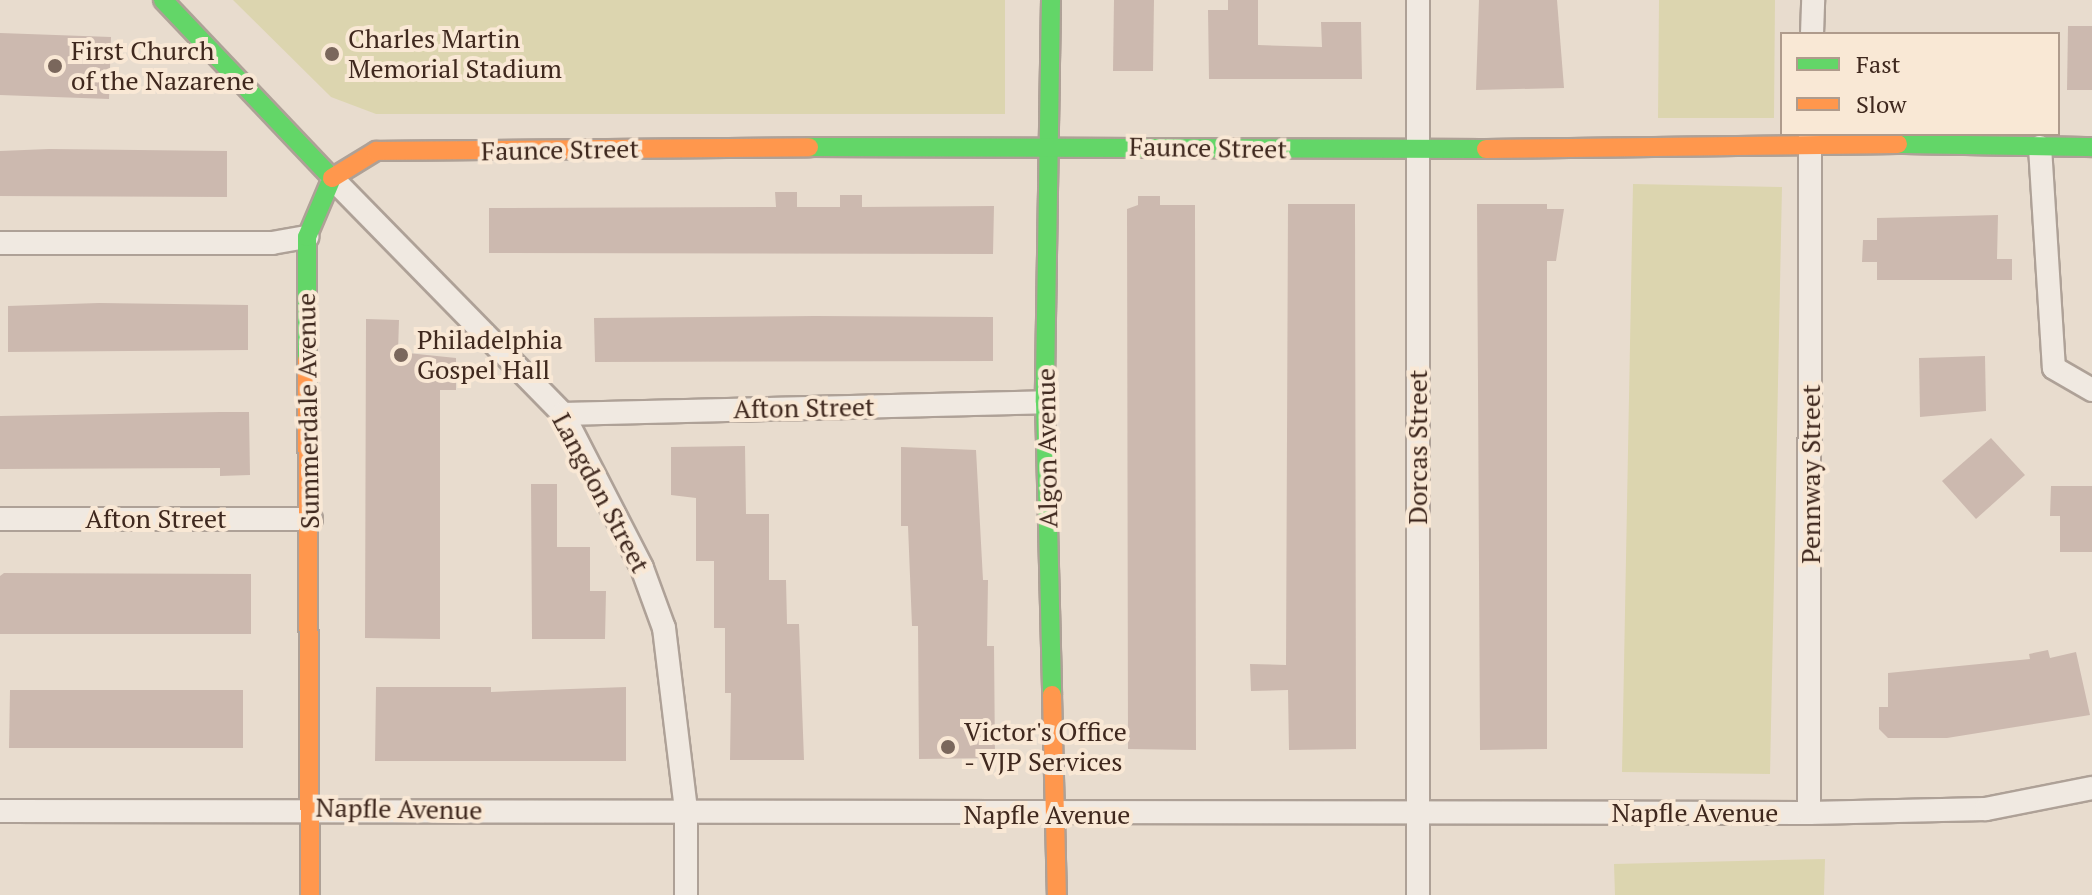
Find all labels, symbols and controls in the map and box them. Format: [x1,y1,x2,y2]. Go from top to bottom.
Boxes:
place label: Charles Martin Memorial Stadium [348,23,562,84]
legend [1780,32,2060,136]
place label: First Church of the Nazarene [71,35,254,96]
marker: Charles Martin Memorial Stadium [323,45,341,63]
text: Fast [1856,48,1900,80]
marker: First Church of the Nazarene [46,57,64,75]
text: Slow [1856,88,1907,120]
street label: Faunce Street [1129,131,1287,165]
street label: Faunce Street [481,133,639,167]
street label: Summerdale Avenue [290,292,326,530]
place label: Philadelphia Gospel Hall [417,324,563,386]
marker: Philadelphia Gospel Hall [392,346,410,364]
street label: Algon Avenue [1030,367,1064,529]
street label: Dorcas Street [1402,370,1434,524]
street label: Pennway Street [1795,384,1827,564]
street label: Afton Street [733,391,875,425]
street label: Langdon Street [546,408,656,578]
street label: Afton Street [85,503,227,535]
place label: Victor's Office - VJP Services [964,716,1127,778]
marker: Victor's Office - VJP Services [939,738,957,756]
street label: Napfle Avenue [315,792,483,826]
street label: Napfle Avenue [1611,797,1779,829]
street label: Napfle Avenue [963,799,1131,831]

